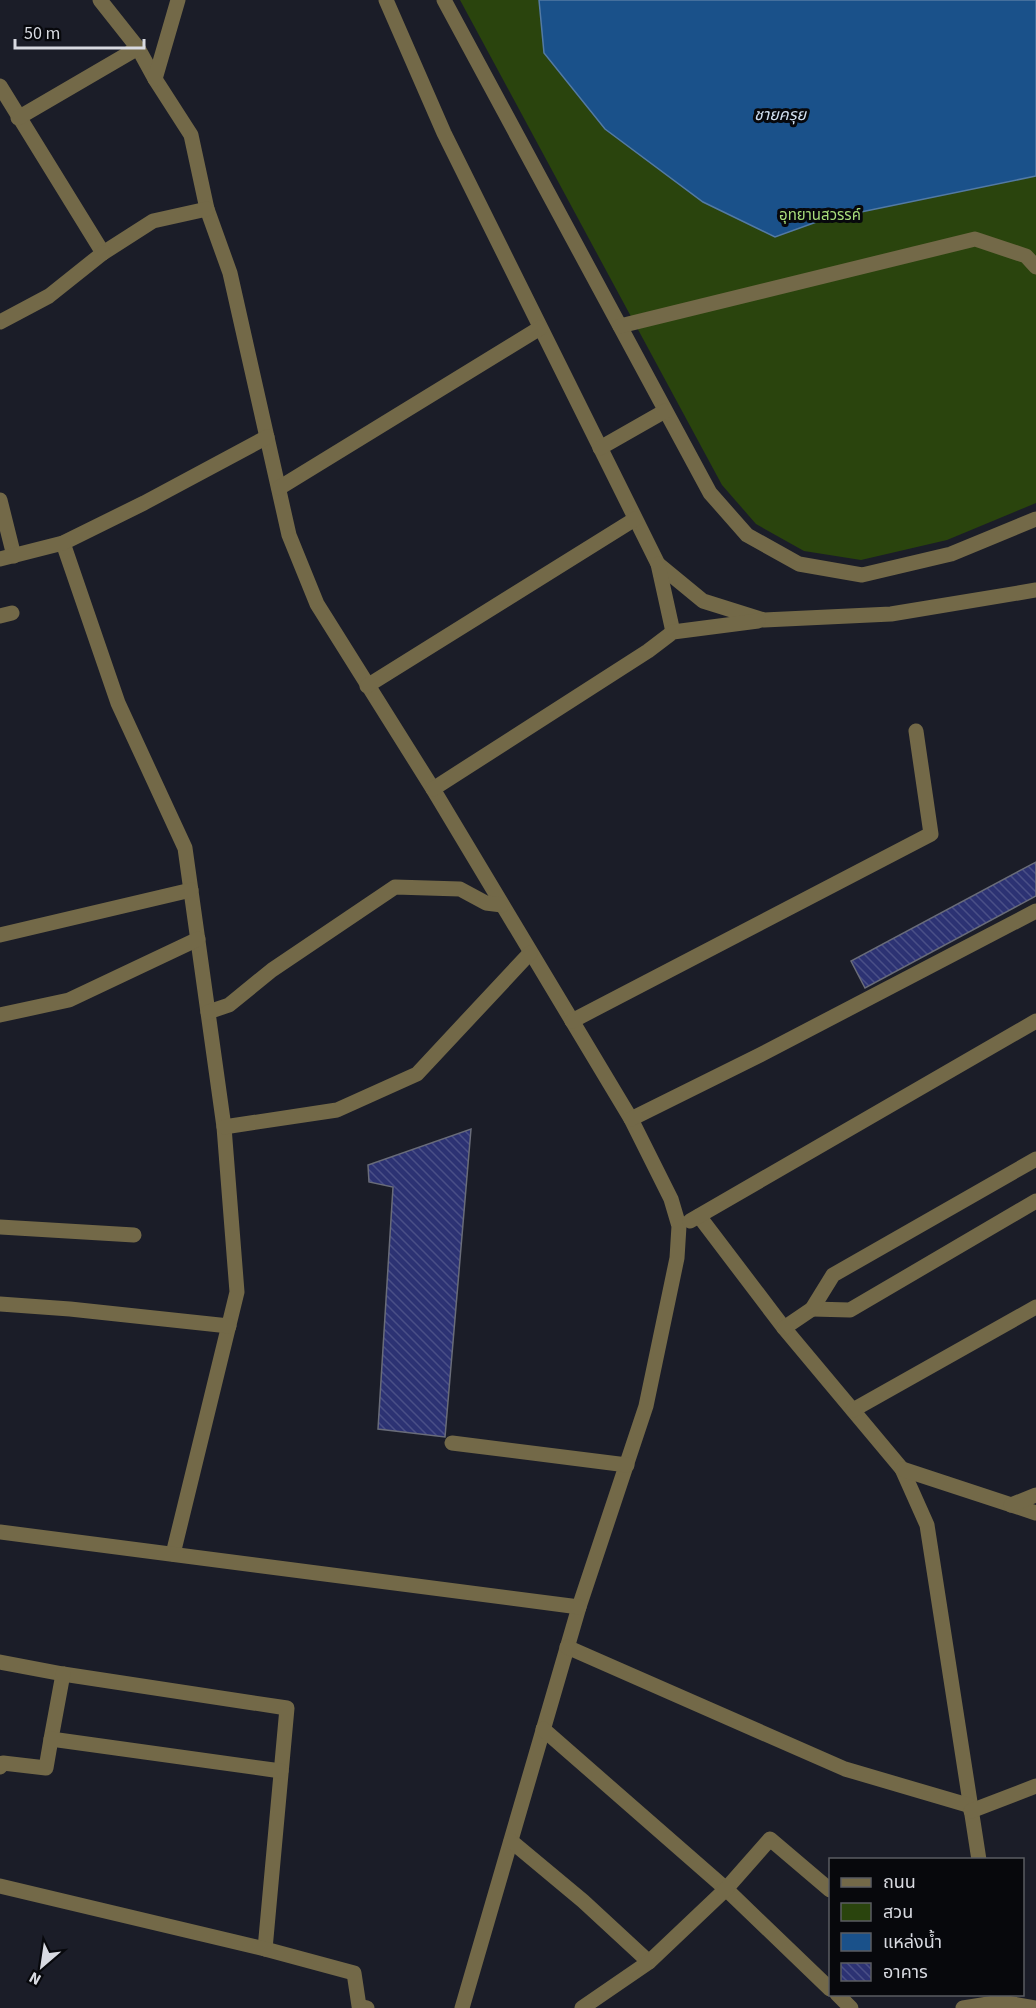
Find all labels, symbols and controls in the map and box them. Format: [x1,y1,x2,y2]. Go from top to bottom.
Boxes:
scale bar [15,12,144,50]
text: 50 m [24,21,60,46]
water label: ชายครุย [754,104,807,126]
park label: อุทยานสวรรค์ [779,205,861,226]
legend [829,1858,1024,1996]
text: ถนน [883,1870,916,1895]
text: สวน [883,1900,913,1925]
text: แหล่งน้ำ [883,1929,942,1955]
north arrow [12,1936,72,1996]
text: อาคาร [883,1960,928,1985]
text: N [25,1966,45,1990]

